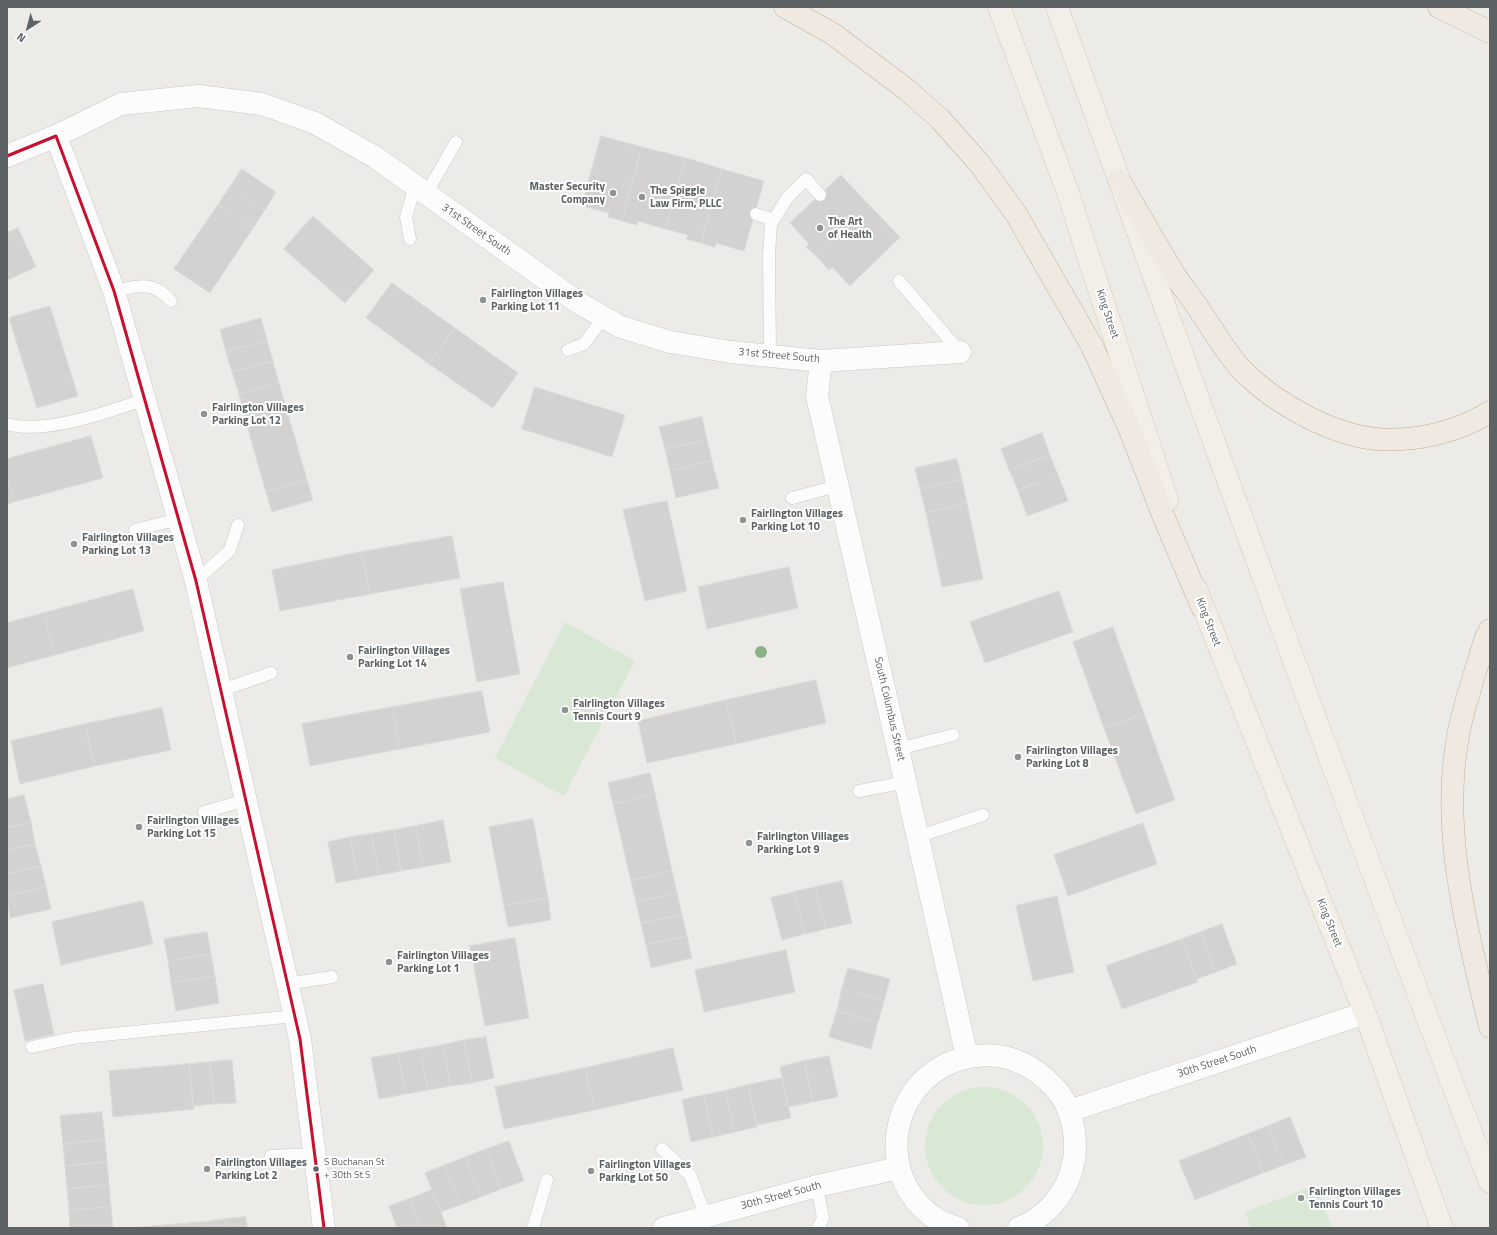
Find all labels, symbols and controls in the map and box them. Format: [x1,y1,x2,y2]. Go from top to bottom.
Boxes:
north arrow [8,8,48,48]
text: N [13,29,29,46]
place label: Master Security Company [530,180,605,206]
place label: The Spiggle Law Firm, PLLC [650,184,722,210]
marker: Master Security Company [608,188,618,198]
marker: The Spiggle Law Firm, PLLC [637,192,647,202]
street label: 31st Street South [439,201,513,259]
place label: The Art of Health [828,215,872,241]
marker: The Art of Health [815,223,825,233]
place label: Fairlington Villages Parking Lot 11 [491,287,583,313]
street label: King Street [1093,288,1121,340]
marker: Fairlington Villages Parking Lot 11 [478,295,488,305]
street label: 31st Street South [738,346,820,366]
place label: Fairlington Villages Parking Lot 12 [212,401,304,427]
marker: Fairlington Villages Parking Lot 12 [199,409,209,419]
place label: Fairlington Villages Parking Lot 10 [751,507,843,533]
marker: Fairlington Villages Parking Lot 10 [738,515,748,525]
place label: Fairlington Villages Parking Lot 13 [82,531,174,557]
marker: Fairlington Villages Parking Lot 13 [69,539,79,549]
street label: King Street [1193,596,1223,648]
place label: Fairlington Villages Parking Lot 14 [358,644,450,670]
marker: Fairlington Villages Parking Lot 14 [345,652,355,662]
street label: South Columbus Street [871,656,907,762]
place label: Fairlington Villages Tennis Court 9 [573,697,665,723]
marker: Fairlington Villages Tennis Court 9 [560,705,570,715]
place label: Fairlington Villages Parking Lot 8 [1026,744,1118,770]
marker: Fairlington Villages Parking Lot 8 [1013,752,1023,762]
place label: Fairlington Villages Parking Lot 15 [147,814,239,840]
marker: Fairlington Villages Parking Lot 15 [134,822,144,832]
place label: Fairlington Villages Parking Lot 9 [757,830,849,856]
marker: Fairlington Villages Parking Lot 9 [744,838,754,848]
street label: King Street [1313,897,1345,949]
place label: Fairlington Villages Parking Lot 1 [397,949,489,975]
marker: Fairlington Villages Parking Lot 1 [384,957,394,967]
street label: 30th Street South [1176,1043,1258,1081]
place label: Fairlington Villages Parking Lot 2 [215,1156,307,1182]
place label: S Buchanan St + 30th St S [324,1157,385,1180]
place label: Fairlington Villages Parking Lot 50 [599,1158,691,1184]
marker: Fairlington Villages Parking Lot 2 [202,1164,212,1174]
marker: S Buchanan St + 30th St S [311,1164,321,1174]
marker: Fairlington Villages Parking Lot 50 [586,1166,596,1176]
street label: 30th Street South [739,1179,823,1213]
place label: Fairlington Villages Tennis Court 10 [1309,1185,1401,1211]
marker: Fairlington Villages Tennis Court 10 [1296,1193,1306,1203]

